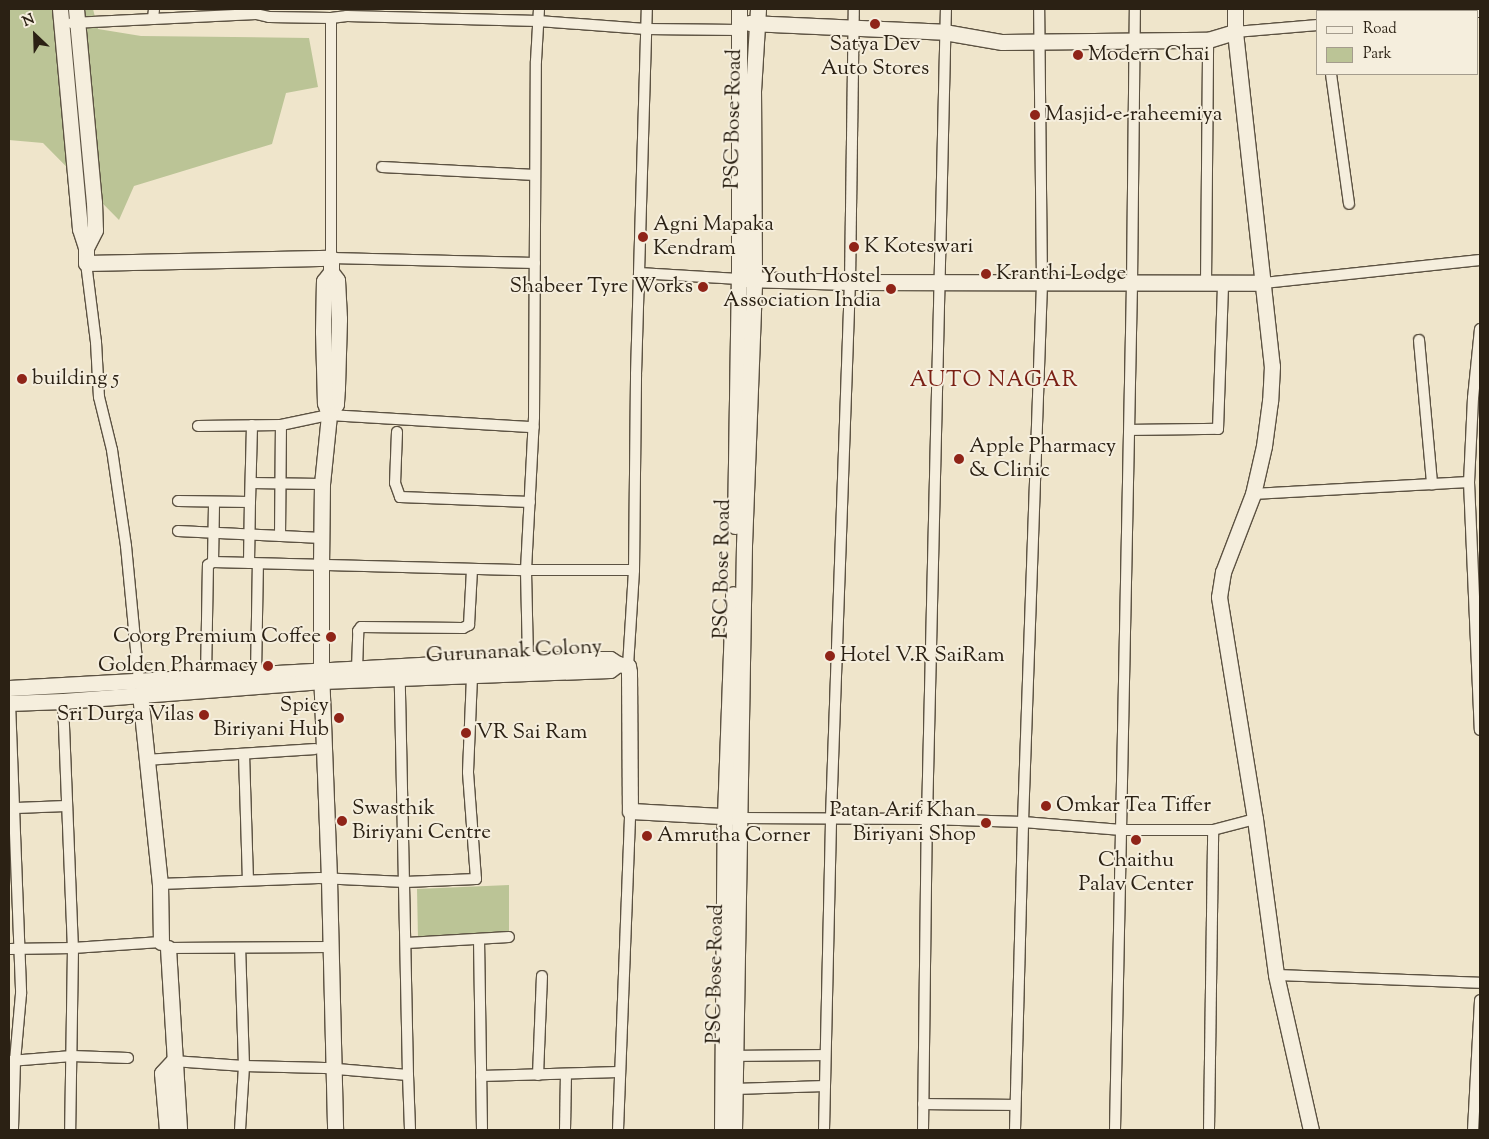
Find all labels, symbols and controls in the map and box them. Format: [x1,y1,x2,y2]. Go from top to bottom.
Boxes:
north arrow [10,10,60,60]
text: N [20,10,38,33]
legend [1316,10,1479,75]
marker: Satya Dev Auto Stores [869,18,881,30]
text: Road [1363,19,1397,40]
place label: Satya Dev Auto Stores [821,32,929,82]
place label: Modern Chai [1088,42,1210,68]
text: Park [1363,44,1392,65]
street label: PSC Bose Road [720,49,748,189]
marker: Modern Chai [1072,49,1084,61]
place label: Masjid-e-raheemiya [1045,102,1222,128]
marker: Masjid-e-raheemiya [1029,109,1041,121]
place label: Agni Mapaka Kendram [653,212,774,262]
marker: Agni Mapaka Kendram [637,231,649,243]
place label: K Koteswari [864,234,973,260]
marker: K Koteswari [848,241,860,253]
place label: Kranthi Lodge [996,261,1126,287]
place label: Youth Hostel Association India [723,264,881,314]
marker: Kranthi Lodge [980,268,992,280]
place label: Shabeer Tyre Works [510,274,693,300]
marker: Shabeer Tyre Works [697,281,709,293]
marker: Youth Hostel Association India [885,283,897,295]
place label: building 5 [32,366,119,392]
district label: AUTO NAGAR [908,369,1080,395]
marker: building 5 [16,373,28,385]
place label: Apple Pharmacy & Clinic [969,434,1116,484]
marker: Apple Pharmacy & Clinic [953,453,965,465]
street label: PSC Bose Road [709,499,737,639]
place label: Coorg Premium Coffee [113,624,321,650]
marker: Coorg Premium Coffee [325,631,337,643]
street label: Gurunanak Colony [425,635,603,669]
place label: Hotel V.R SaiRam [840,643,1005,669]
marker: Hotel V.R SaiRam [824,650,836,662]
place label: Golden Pharmacy [98,653,258,679]
marker: Golden Pharmacy [262,660,274,672]
place label: Spicy Biriyani Hub [213,693,329,743]
place label: Sri Durga Vilas [57,702,194,728]
marker: Sri Durga Vilas [198,709,210,721]
marker: Spicy Biriyani Hub [333,712,345,724]
place label: VR Sai Ram [476,720,587,746]
marker: VR Sai Ram [460,727,472,739]
place label: Omkar Tea Tiffer [1056,793,1211,819]
place label: Swasthik Biriyani Centre [352,796,491,846]
place label: Patan Arif Khan Biriyani Shop [829,798,976,848]
marker: Omkar Tea Tiffer [1040,800,1052,812]
marker: Swasthik Biriyani Centre [336,815,348,827]
marker: Patan Arif Khan Biriyani Shop [980,817,992,829]
place label: Amrutha Corner [657,823,810,849]
marker: Amrutha Corner [641,830,653,842]
marker: Chaithu Palav Center [1130,834,1142,846]
place label: Chaithu Palav Center [1078,848,1194,898]
street label: PSC Bose Road [702,904,730,1044]

